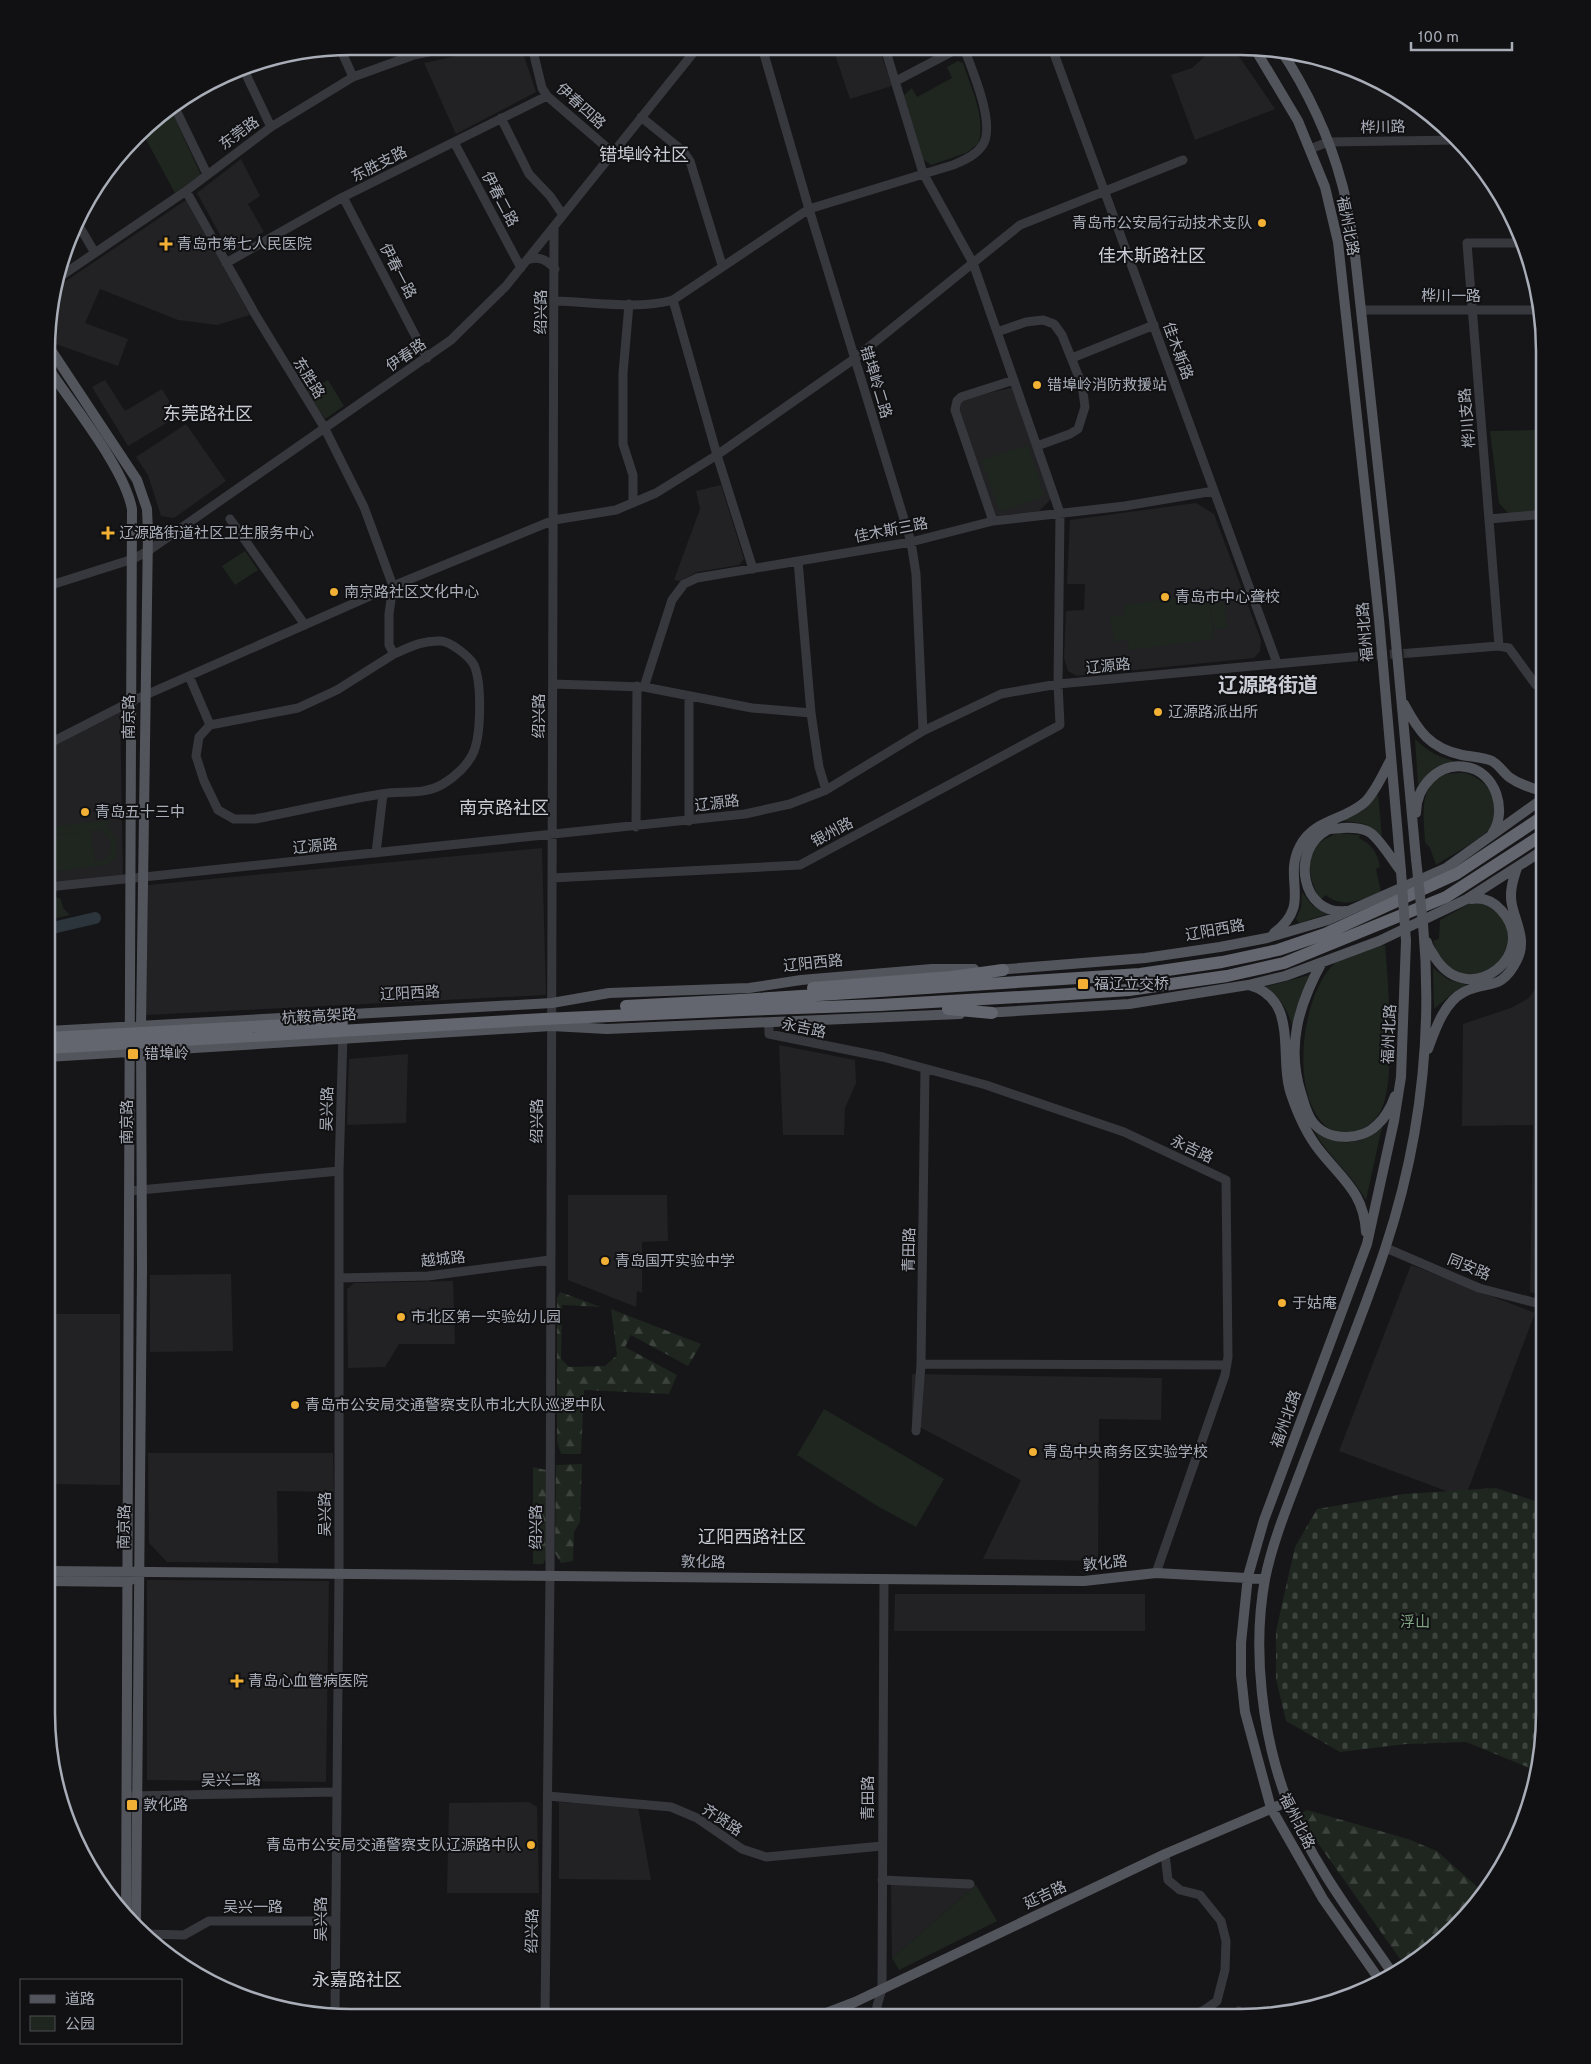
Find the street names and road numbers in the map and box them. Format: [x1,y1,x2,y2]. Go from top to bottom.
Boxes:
street label: 伊春四路 [551,80,609,134]
street label: 东莞路 [216,113,264,155]
street label: 桦川路 [1360,118,1406,138]
street label: 东胜支路 [349,143,411,187]
street label: 伊春二路 [476,169,521,231]
street label: 福州北路 [1331,195,1363,258]
street label: 伊春一路 [374,241,419,303]
street label: 桦川一路 [1421,287,1481,307]
street label: 绍兴路 [533,289,552,335]
street label: 佳木斯路 [1157,320,1196,383]
street label: 伊春路 [383,336,431,377]
street label: 错埠岭二路 [855,343,896,421]
street label: 东胜路 [288,355,328,403]
street label: 桦川支路 [1455,387,1481,449]
street label: 佳木斯三路 [853,515,930,548]
street label: 福州北路 [1353,601,1379,663]
street label: 辽源路 [1085,656,1132,679]
street label: 绍兴路 [531,693,550,739]
street label: 南京路 [121,694,140,740]
street label: 辽源路 [694,792,741,817]
street label: 银州路 [808,813,857,852]
street label: 辽源路 [292,836,339,859]
street label: 辽阳西路 [1184,917,1246,946]
street label: 辽阳西路 [782,952,844,977]
street label: 辽阳西路 [380,983,441,1006]
street label: 福州北路 [1378,1004,1402,1065]
street label: 杭鞍高架路 [281,1005,357,1029]
street label: 永吉路 [780,1015,828,1043]
street label: 吴兴路 [319,1086,338,1132]
street label: 绍兴路 [529,1098,548,1144]
street label: 南京路 [119,1099,138,1145]
street label: 永吉路 [1167,1132,1216,1168]
street label: 青田路 [901,1227,920,1273]
street label: 越城路 [420,1249,467,1272]
street label: 同安路 [1444,1251,1493,1286]
street label: 福州北路 [1267,1388,1307,1451]
street label: 吴兴路 [317,1491,336,1537]
street label: 南京路 [116,1504,135,1550]
street label: 绍兴路 [528,1504,547,1550]
street label: 敦化路 [1082,1552,1129,1576]
street label: 敦化路 [680,1553,726,1573]
street label: 吴兴二路 [201,1771,261,1792]
street label: 青田路 [860,1775,879,1821]
street label: 福州北路 [1274,1790,1319,1853]
street label: 齐贤路 [697,1801,745,1841]
street label: 延吉路 [1021,1878,1070,1914]
street label: 吴兴路 [313,1896,332,1942]
street label: 吴兴一路 [223,1899,283,1918]
street label: 绍兴路 [524,1908,543,1954]

